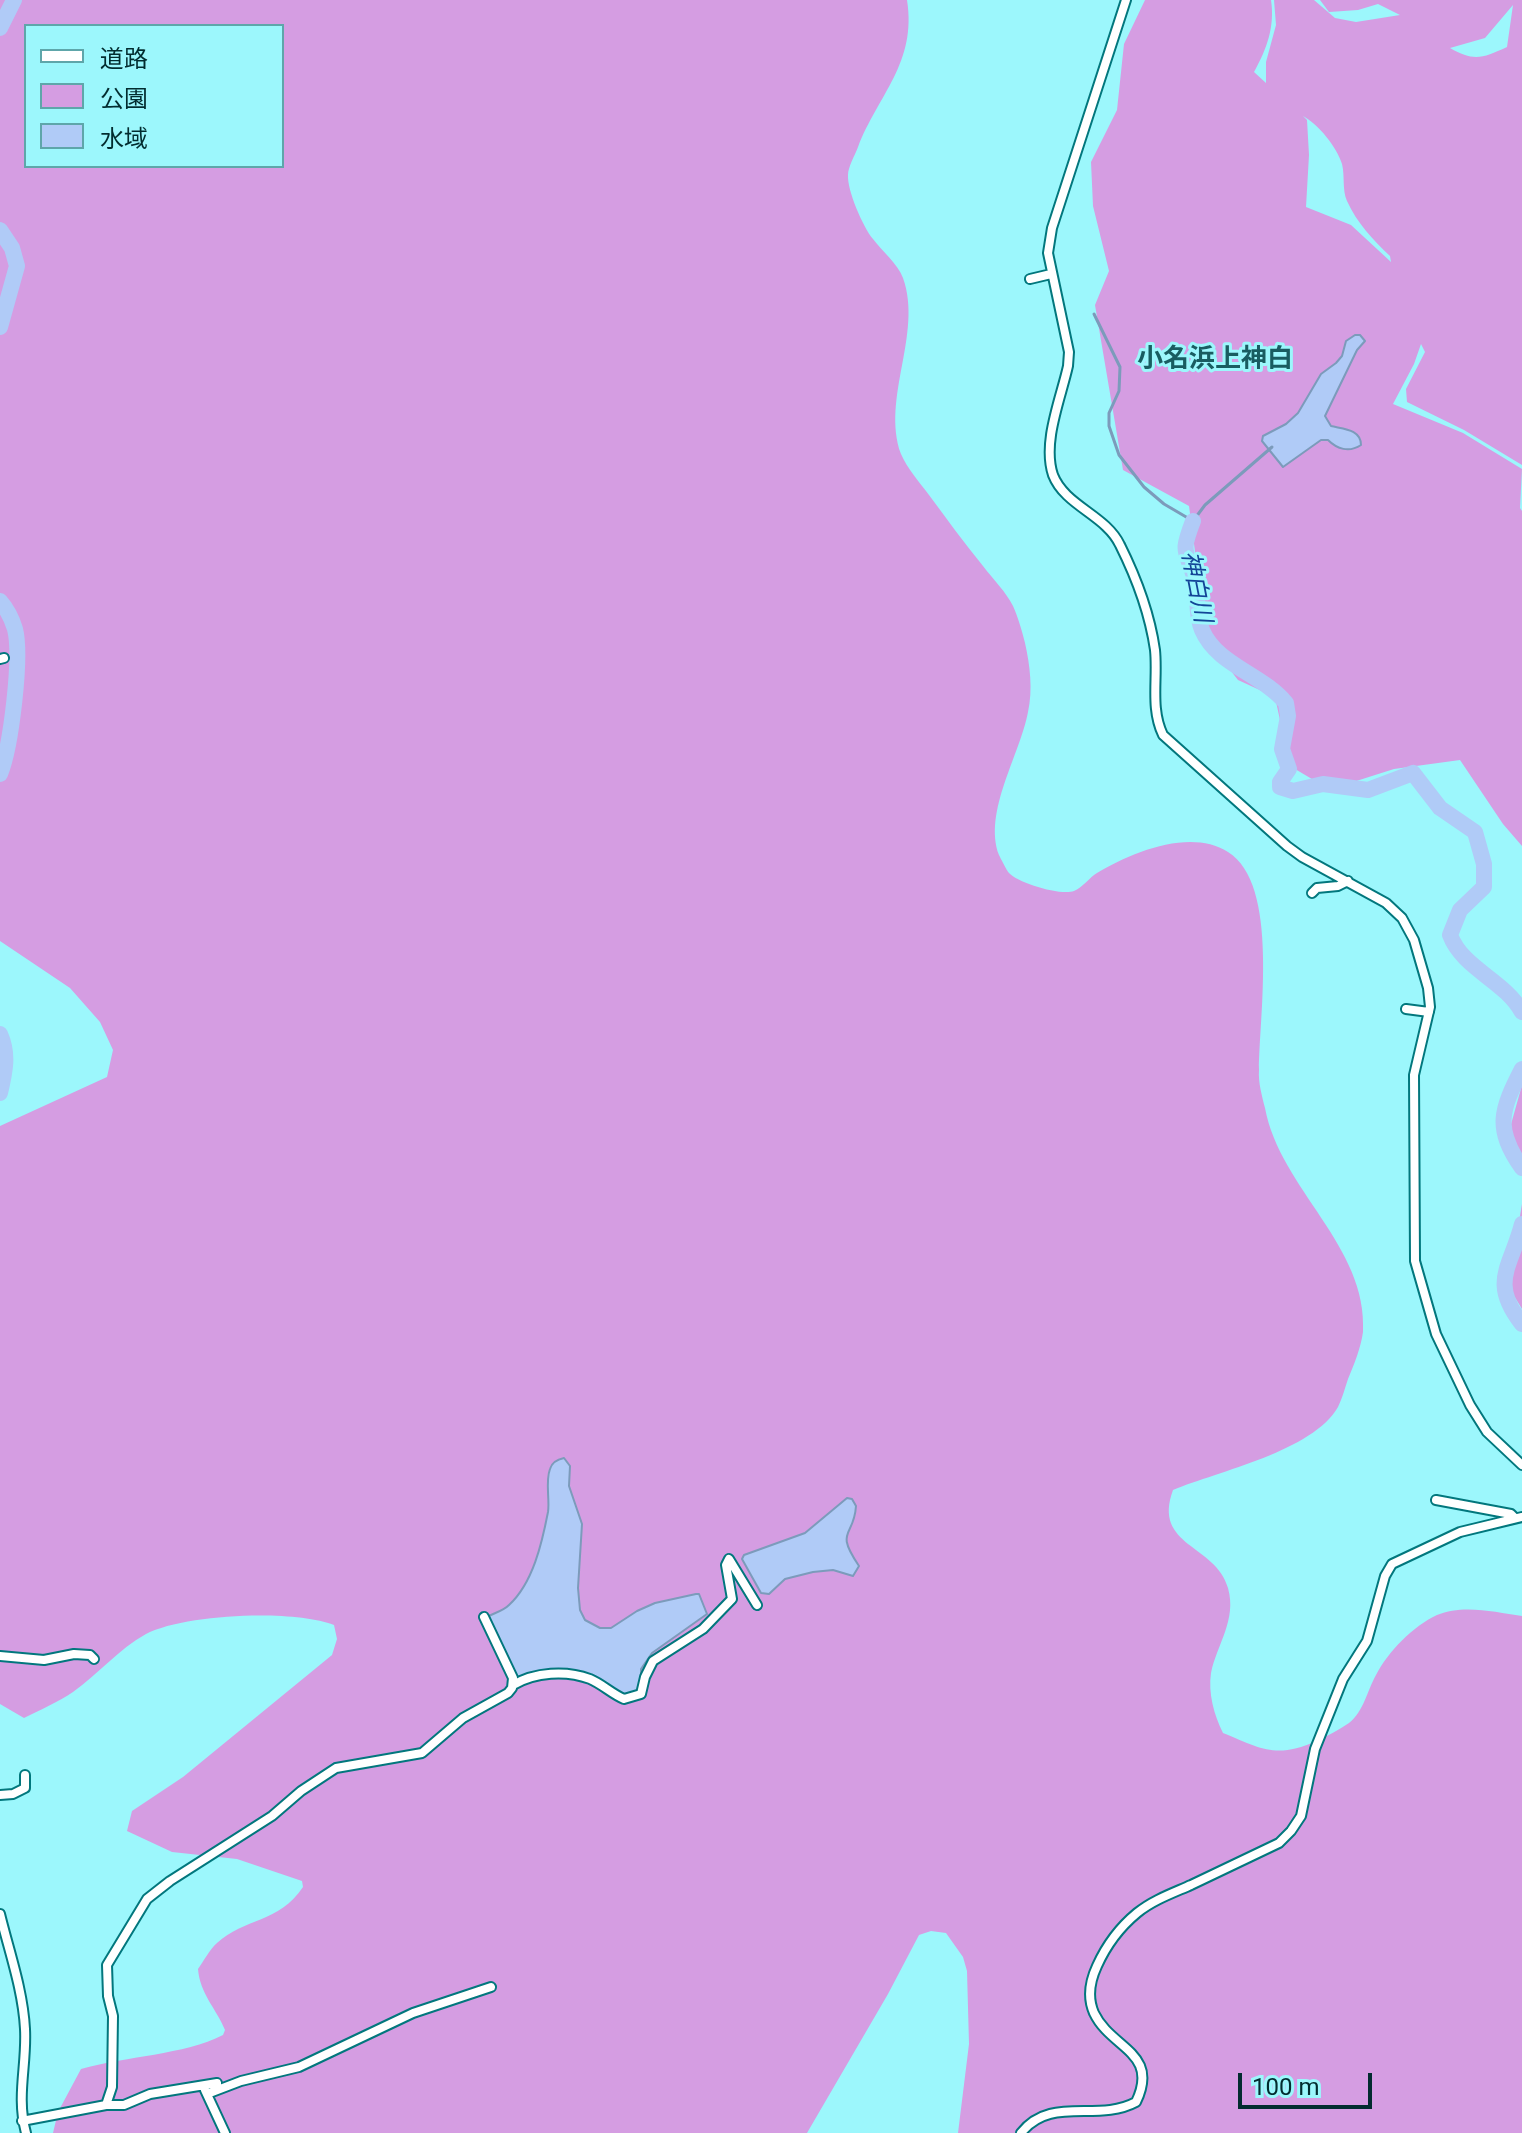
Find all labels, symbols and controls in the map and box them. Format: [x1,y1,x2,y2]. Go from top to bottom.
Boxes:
legend [24,24,284,168]
text: 道路 [100,45,148,73]
text: 公園 [100,85,148,113]
text: 水域 [100,125,148,153]
district label: 小名浜上神白 [1137,344,1293,376]
water label: 神白川 [1174,549,1216,625]
scale bar [1242,2057,1376,2107]
text: 100 m [1252,2073,1319,2101]

